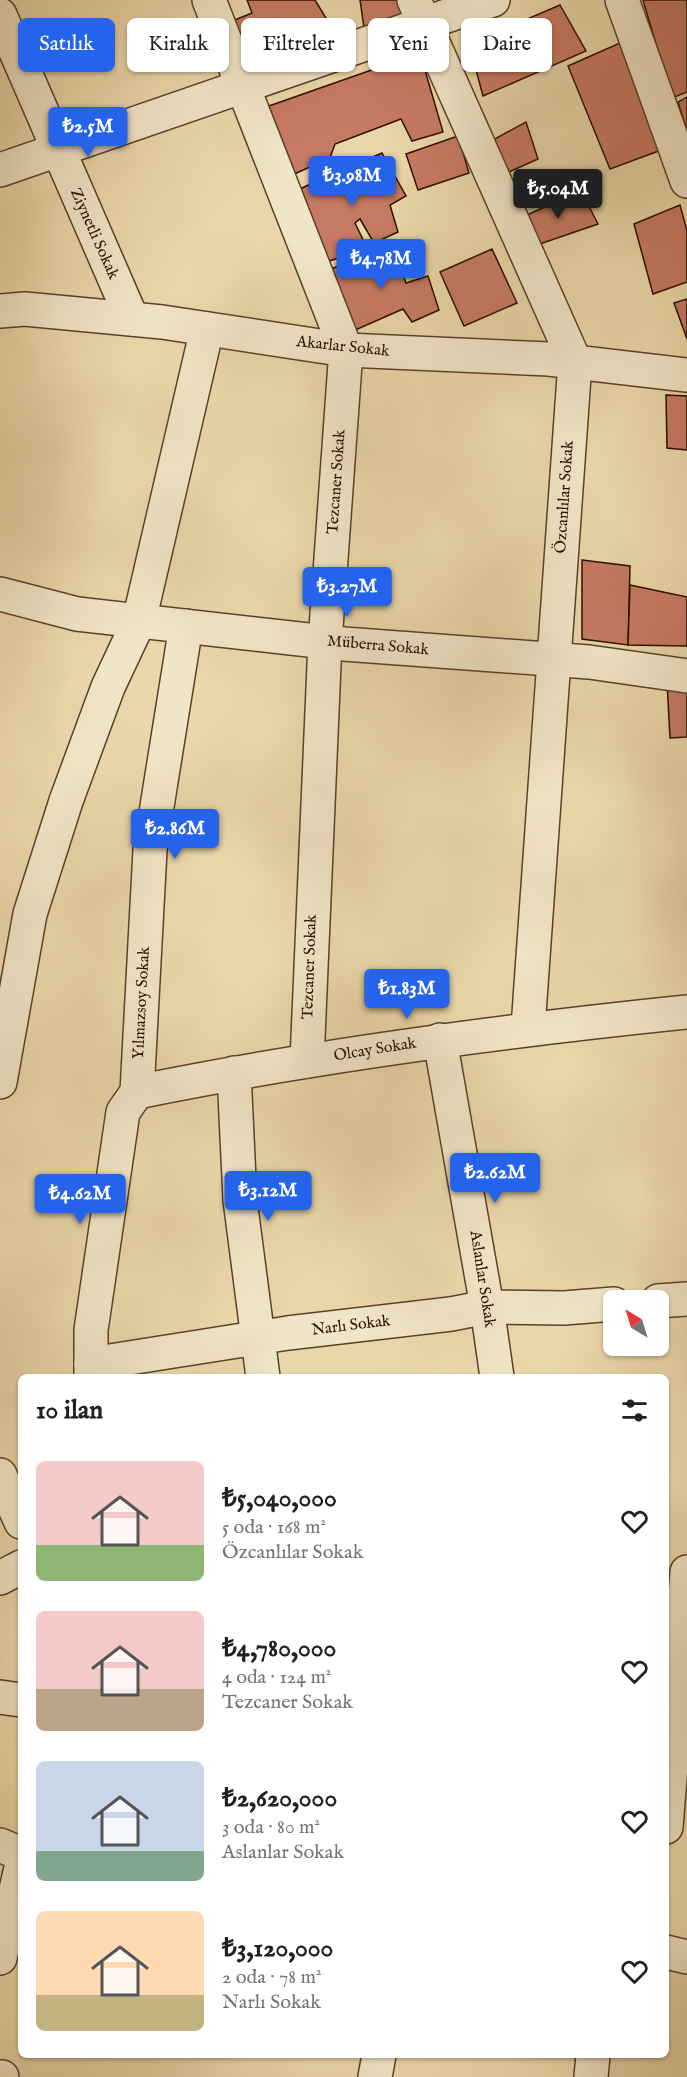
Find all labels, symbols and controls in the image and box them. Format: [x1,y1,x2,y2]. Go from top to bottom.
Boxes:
chip: Satılık [18,18,115,72]
chip: Kiralık [127,18,229,72]
chip: Filtreler [241,18,356,72]
chip: Yeni [368,18,449,72]
chip: Daire [461,18,552,72]
pin: ₺2.5M [46,107,130,158]
text: ₺2.5M [62,114,114,139]
pin: ₺3.98M [303,156,401,207]
text: ₺3.98M [323,163,381,188]
pin: ₺5.04M [509,169,607,220]
text: ₺5.04M [527,176,589,201]
street label: Ziynetli Sokak [65,185,123,283]
pin: ₺4.78M [332,239,430,290]
text: ₺4.78M [351,246,411,271]
street label: Akarlar Sokak [294,332,391,362]
street label: Tezcaner Sokak [323,429,351,535]
street label: Özcanlılar Sokak [550,439,579,554]
pin: ₺3.27M [298,567,396,618]
text: ₺3.27M [317,574,377,599]
street label: Müberra Sokak [326,632,430,660]
pin: ₺2.86M [126,809,224,860]
text: ₺2.86M [145,816,205,841]
street label: Tezcaner Sokak [298,914,322,1020]
street label: Yılmazsoy Sokak [129,946,155,1060]
pin: ₺1.83M [358,969,456,1020]
text: ₺1.83M [378,976,436,1001]
street label: Olcay Sokak [332,1034,418,1066]
pin: ₺2.62M [446,1153,544,1204]
text: ₺2.62M [464,1160,526,1185]
pin: ₺3.12M [219,1171,317,1222]
pin: ₺4.62M [31,1174,129,1225]
text: ₺3.12M [239,1178,297,1203]
text: ₺4.62M [49,1181,111,1206]
street label: Aslanlar Sokak [464,1228,500,1329]
north arrow [603,1290,669,1356]
map controls [603,1290,669,1356]
street label: Narlı Sokak [311,1311,392,1341]
text: 10 ilan [36,1394,103,1427]
icon: filters [618,1394,651,1427]
text: ₺5,040,000 [222,1482,337,1515]
icon: home [84,1485,156,1557]
icon: heart [618,1505,651,1538]
text: 5 oda · 168 m² [222,1515,326,1540]
text: Özcanlılar Sokak [222,1540,363,1565]
text: ₺4,780,000 [222,1632,336,1665]
icon: home [84,1635,156,1707]
icon: heart [618,1655,651,1688]
text: 4 oda · 124 m² [222,1665,331,1690]
text: Tezcaner Sokak [222,1690,353,1715]
text: ₺2,620,000 [222,1782,337,1815]
icon: home [84,1785,156,1857]
icon: heart [618,1805,651,1838]
text: 3 oda · 80 m² [222,1815,320,1840]
text: Aslanlar Sokak [222,1840,344,1865]
text: ₺3,120,000 [222,1932,333,1965]
icon: home [84,1935,156,2007]
icon: heart [618,1955,651,1988]
text: 2 oda · 78 m² [222,1965,322,1990]
text: Narlı Sokak [222,1990,321,2015]

